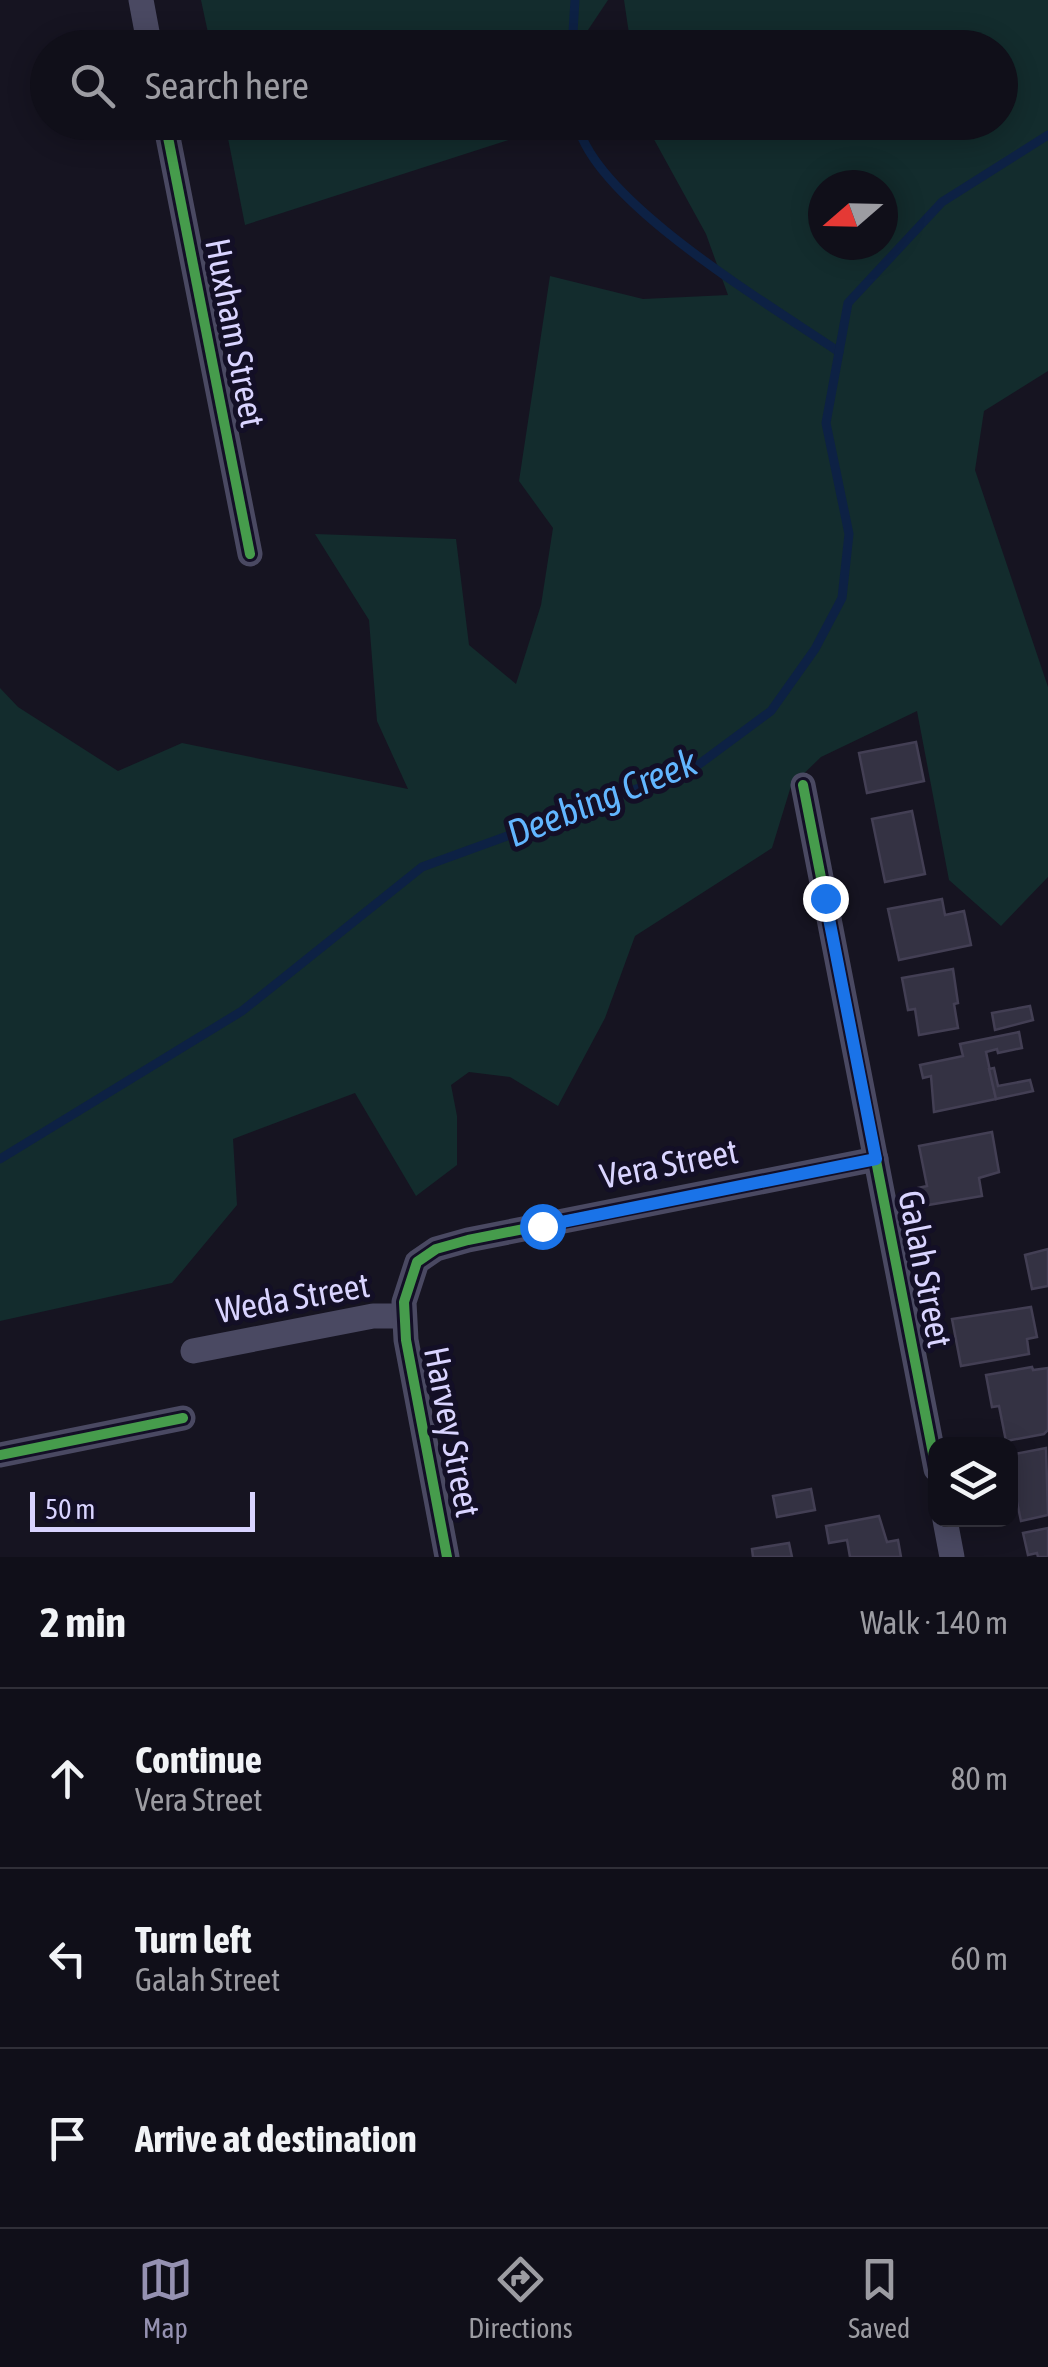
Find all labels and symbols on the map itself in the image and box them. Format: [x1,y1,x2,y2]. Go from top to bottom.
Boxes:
north arrow [808,170,898,260]
street label: Huxham Street [198,235,274,431]
water label: Deebing Creek [501,739,704,855]
route end [803,876,849,922]
street label: Vera Street [597,1130,741,1196]
street label: Galah Street [891,1187,961,1351]
route start [520,1204,566,1250]
street label: Weda Street [213,1264,372,1330]
street label: Harvey Street [417,1343,489,1520]
scale bar [30,1487,255,1532]

